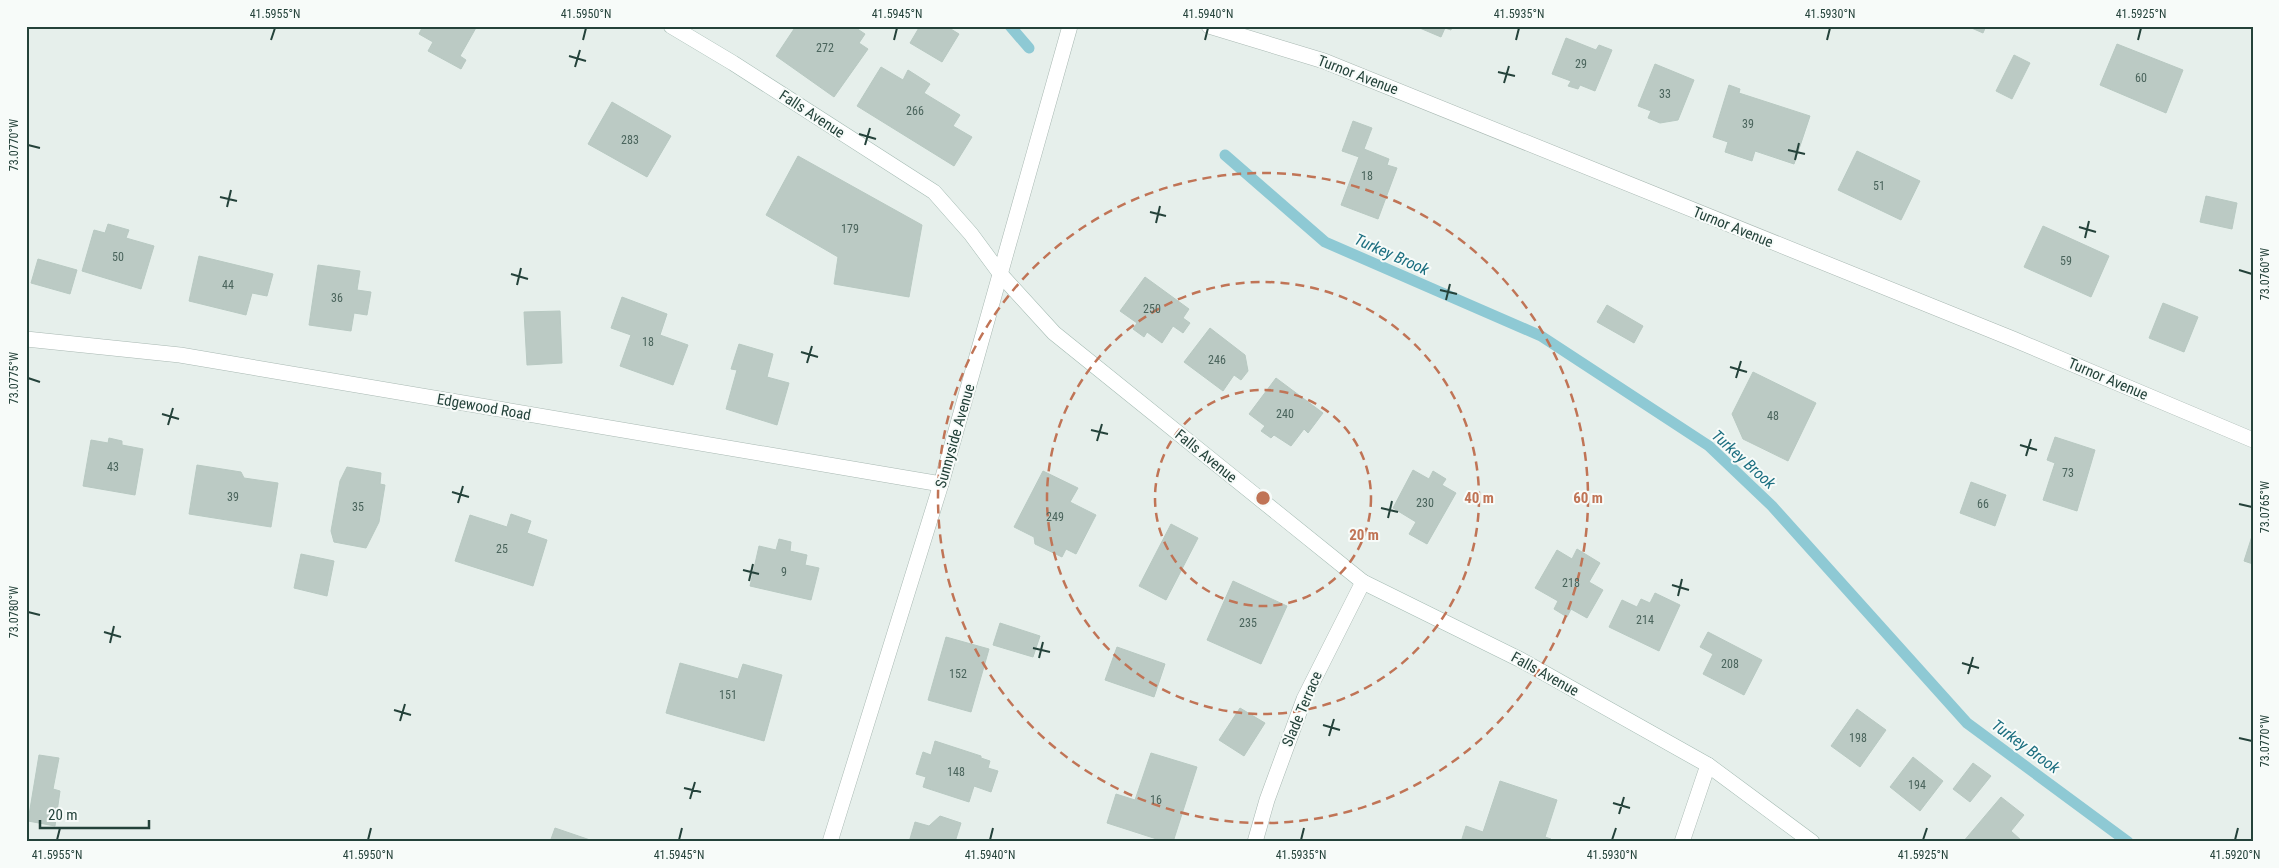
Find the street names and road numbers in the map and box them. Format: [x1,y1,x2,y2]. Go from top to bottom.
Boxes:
street label: Turnor Avenue [1315,51,1401,99]
street label: Falls Avenue [776,86,848,142]
street label: Turnor Avenue [1690,203,1776,251]
street label: Turnor Avenue [2065,354,2151,404]
street label: Sunnyside Avenue [932,382,978,490]
street label: Edgewood Road [436,390,532,424]
street label: Falls Avenue [1171,426,1241,486]
street label: Falls Avenue [1508,648,1582,700]
street label: Slade Terrace [1278,669,1326,749]

